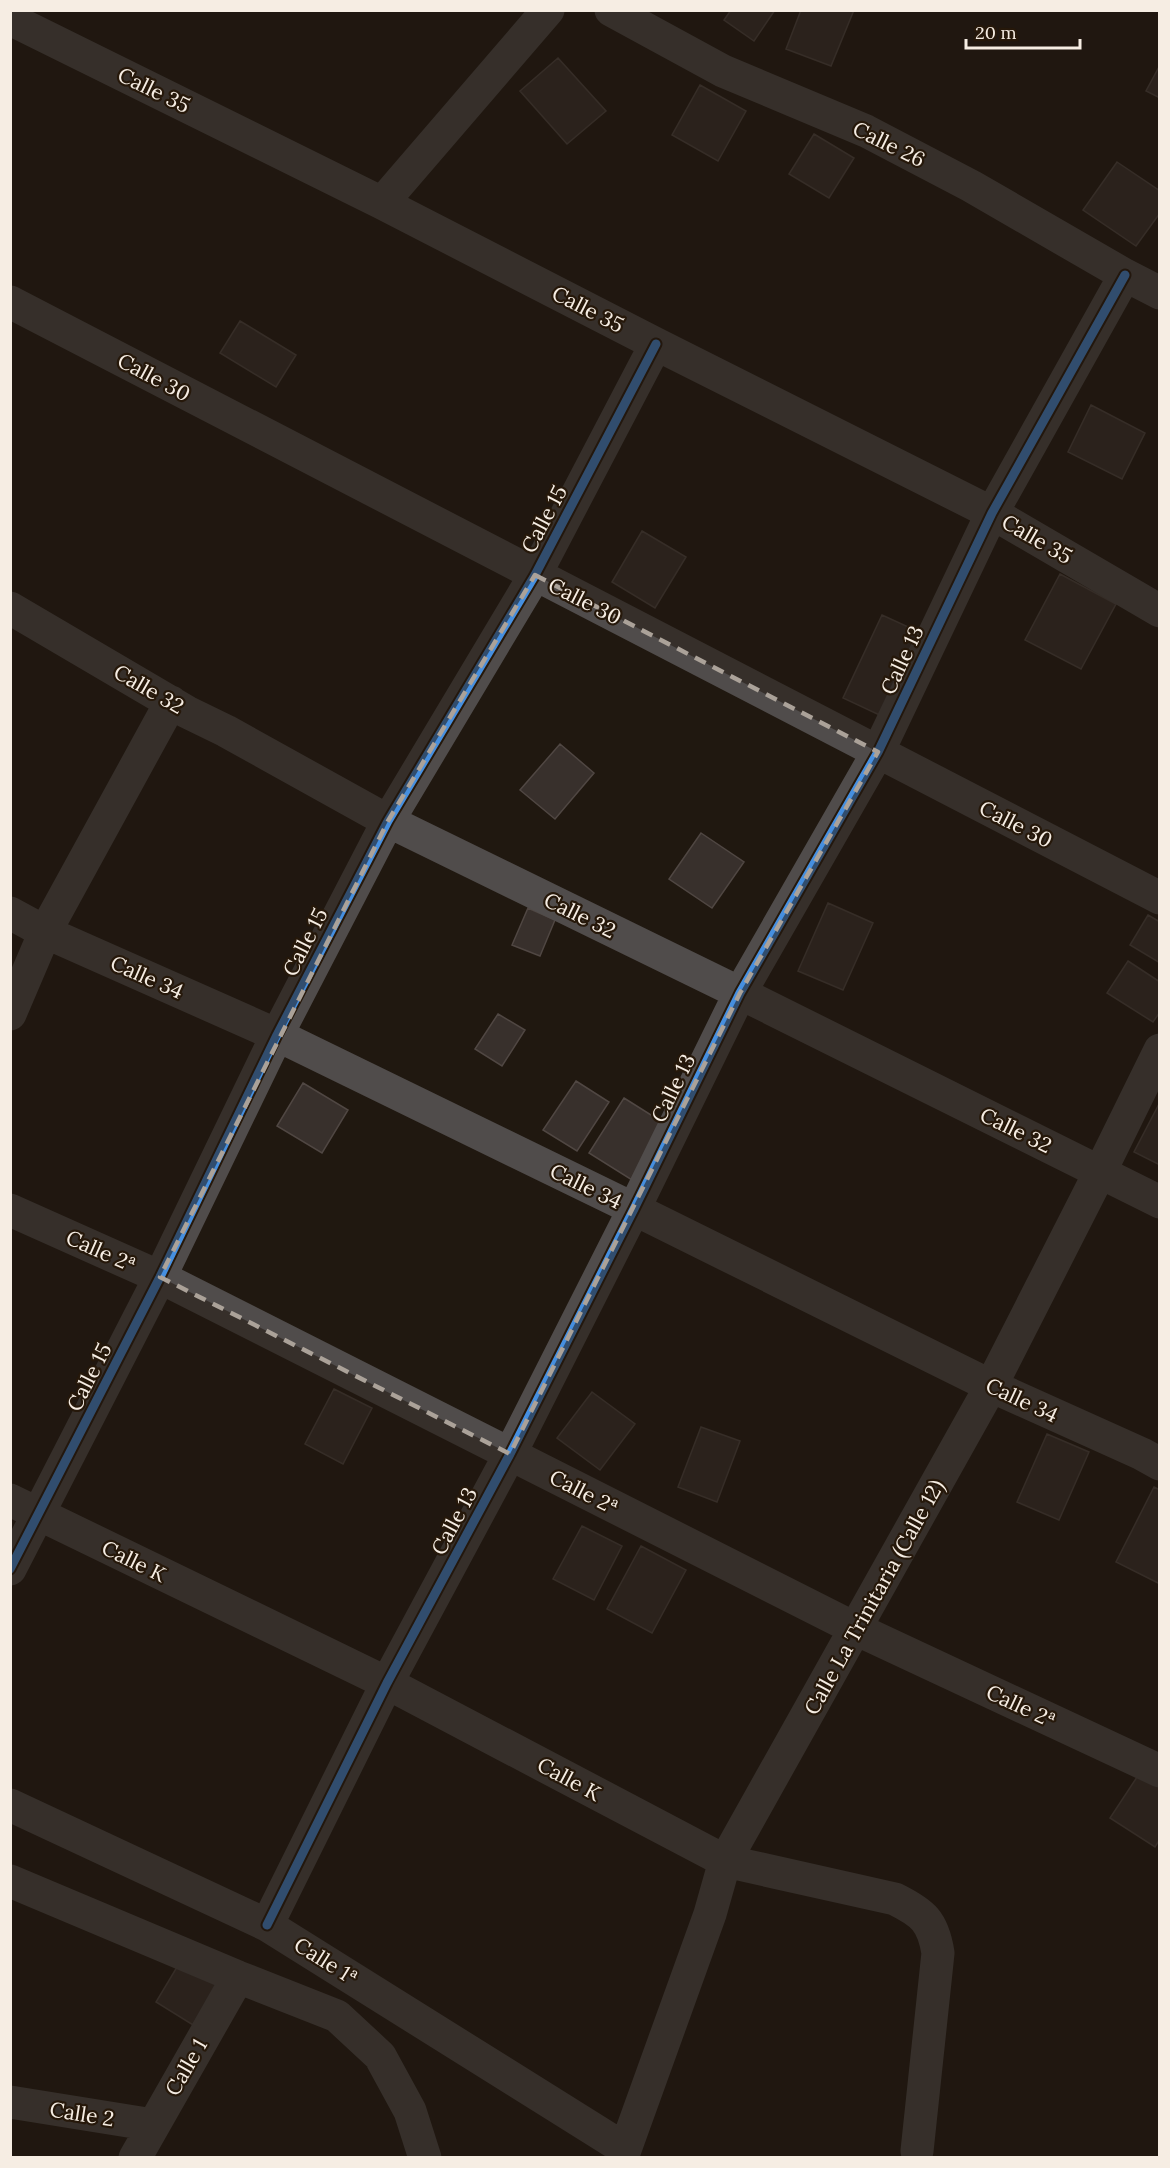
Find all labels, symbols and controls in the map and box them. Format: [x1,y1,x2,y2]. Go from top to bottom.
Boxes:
scale bar [966,12,1080,50]
text: 20 m [975,21,1017,44]
street label: Calle 35 [113,61,195,119]
street label: Calle 26 [848,115,930,173]
street label: Calle 35 [548,279,628,339]
street label: Calle 30 [113,347,195,407]
street label: Calle 15 [515,480,573,558]
street label: Calle 35 [997,508,1077,570]
street label: Calle 30 [544,571,626,631]
street label: Calle 13 [874,621,930,699]
street label: Calle 32 [109,658,189,720]
street label: Calle 30 [975,794,1057,854]
street label: Calle 32 [540,886,620,944]
street label: Calle 15 [276,903,334,981]
street label: Calle 34 [106,949,188,1005]
street label: Calle 13 [645,1049,701,1127]
street label: Calle 32 [976,1101,1056,1159]
street label: Calle 34 [546,1157,626,1215]
street label: Calle 2ª [62,1224,140,1278]
street label: Calle 15 [60,1338,118,1416]
street label: Calle 34 [981,1372,1063,1428]
street label: Calle 2ª [545,1463,623,1521]
street label: Calle La Trinitaria (Calle 12) [798,1475,950,1719]
street label: Calle 13 [425,1482,483,1560]
street label: Calle K [97,1534,171,1588]
street label: Calle 2ª [982,1678,1060,1734]
street label: Calle K [533,1751,606,1807]
street label: Calle 1ª [289,1931,363,1991]
street label: Calle 1 [159,2034,213,2100]
street label: Calle 2 [48,2096,116,2132]

